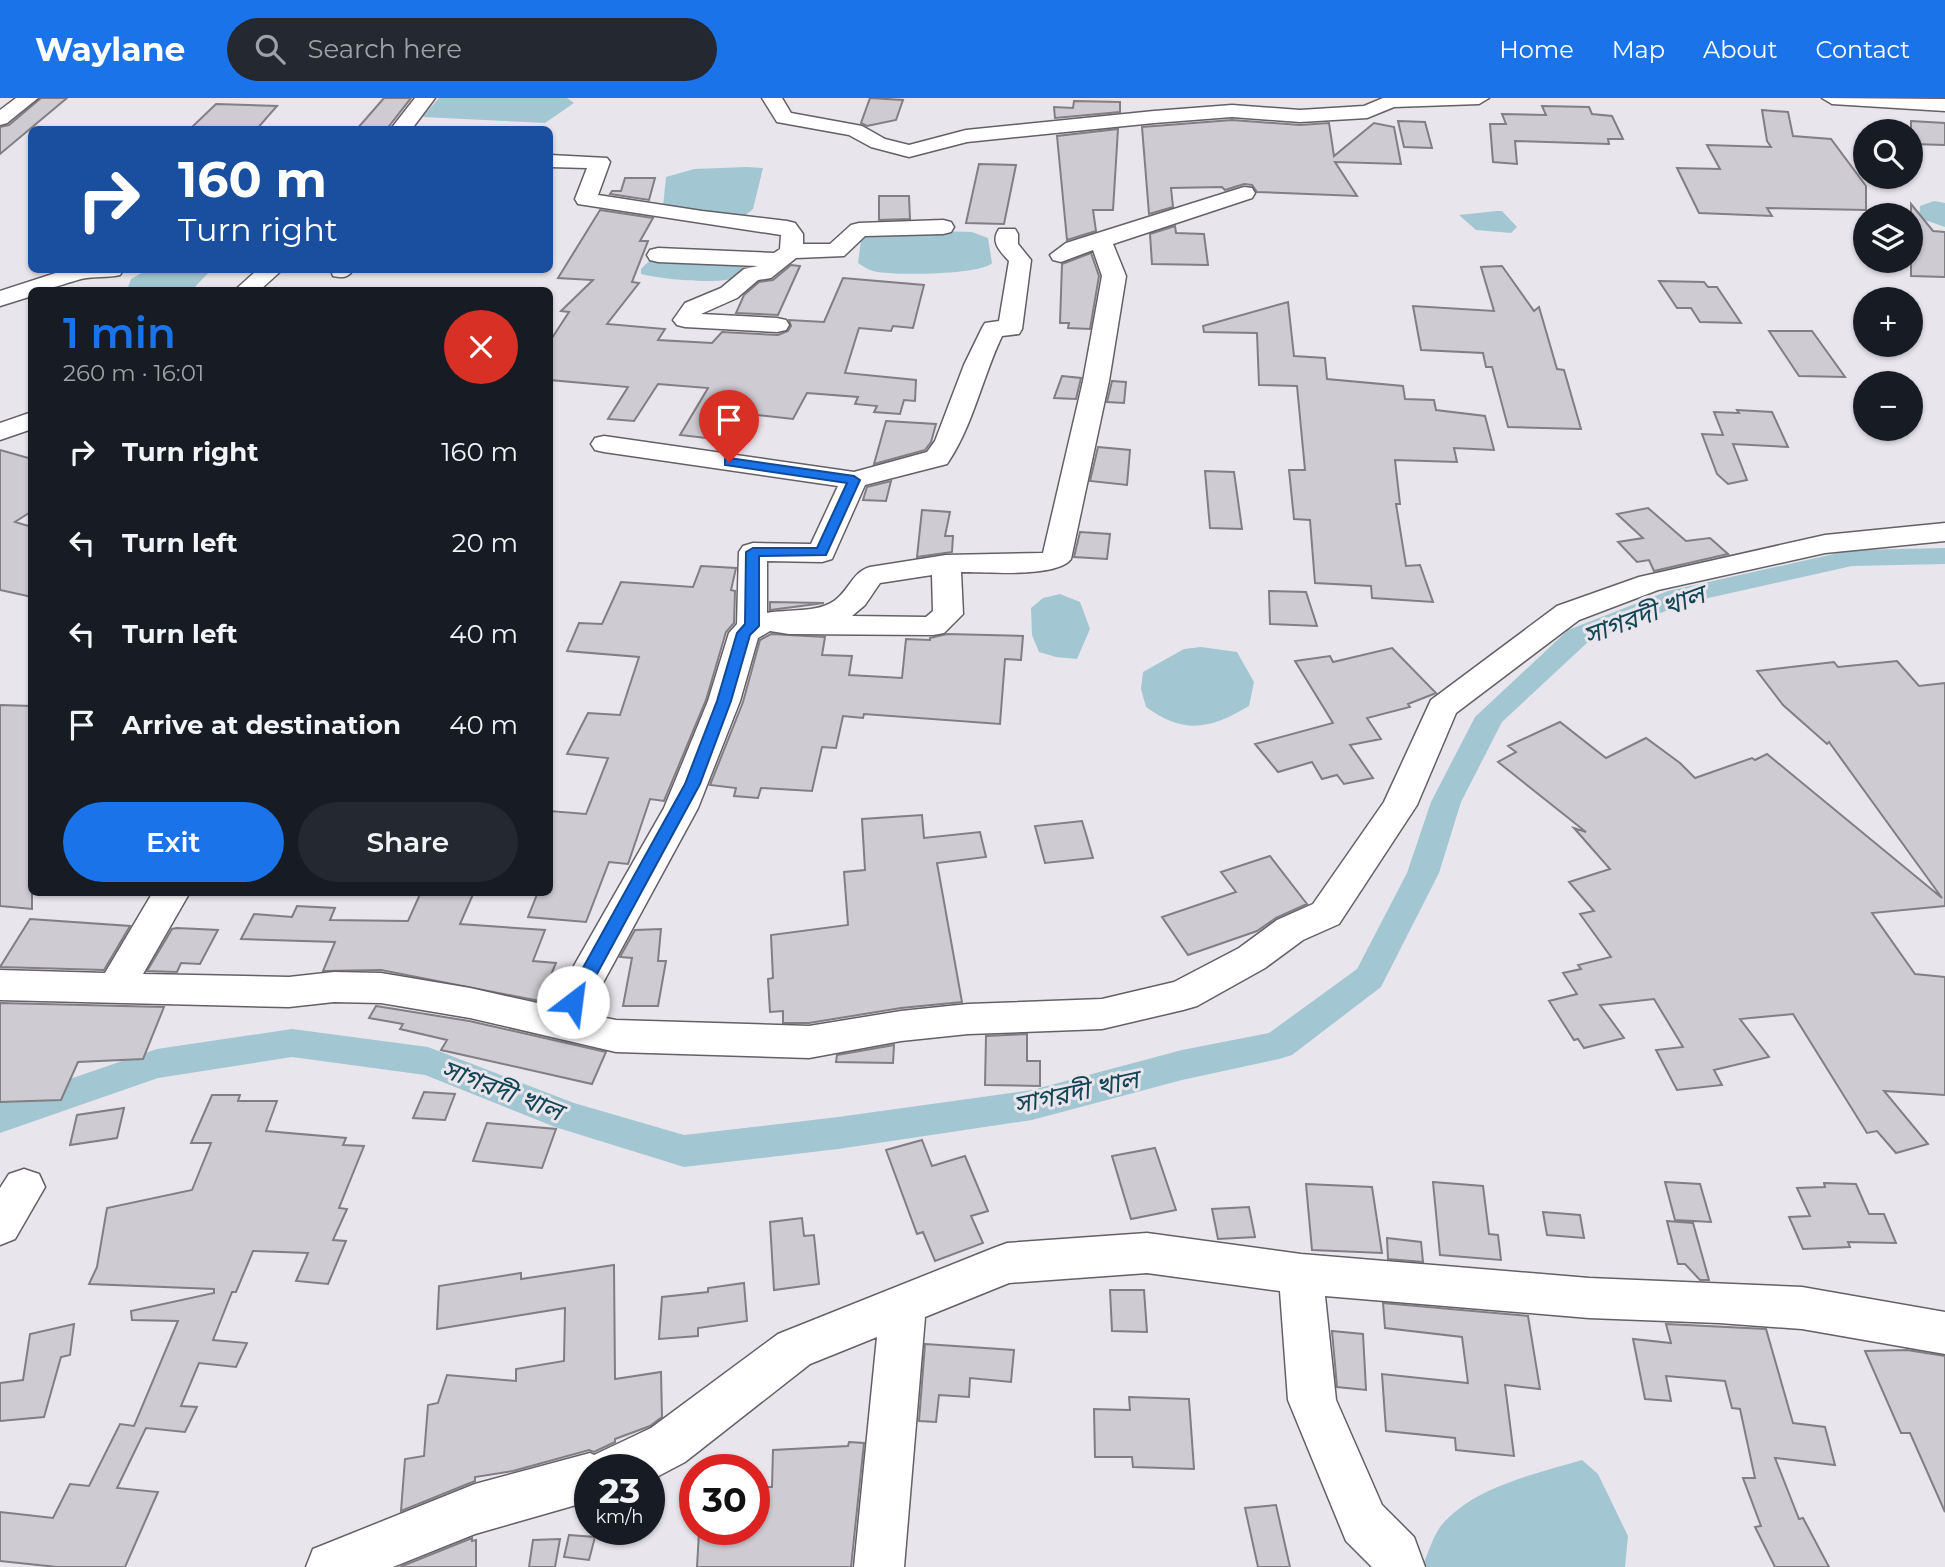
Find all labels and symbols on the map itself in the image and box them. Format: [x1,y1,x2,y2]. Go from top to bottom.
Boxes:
pin [699,390,759,462]
water label: সাগরদী খাল [1579,577,1714,652]
position arrow [536,965,610,1039]
water label: সাগরদী খাল [437,1052,571,1129]
water label: সাগরদী খাল [1011,1062,1146,1121]
speed limit sign: 30 [679,1454,770,1545]

